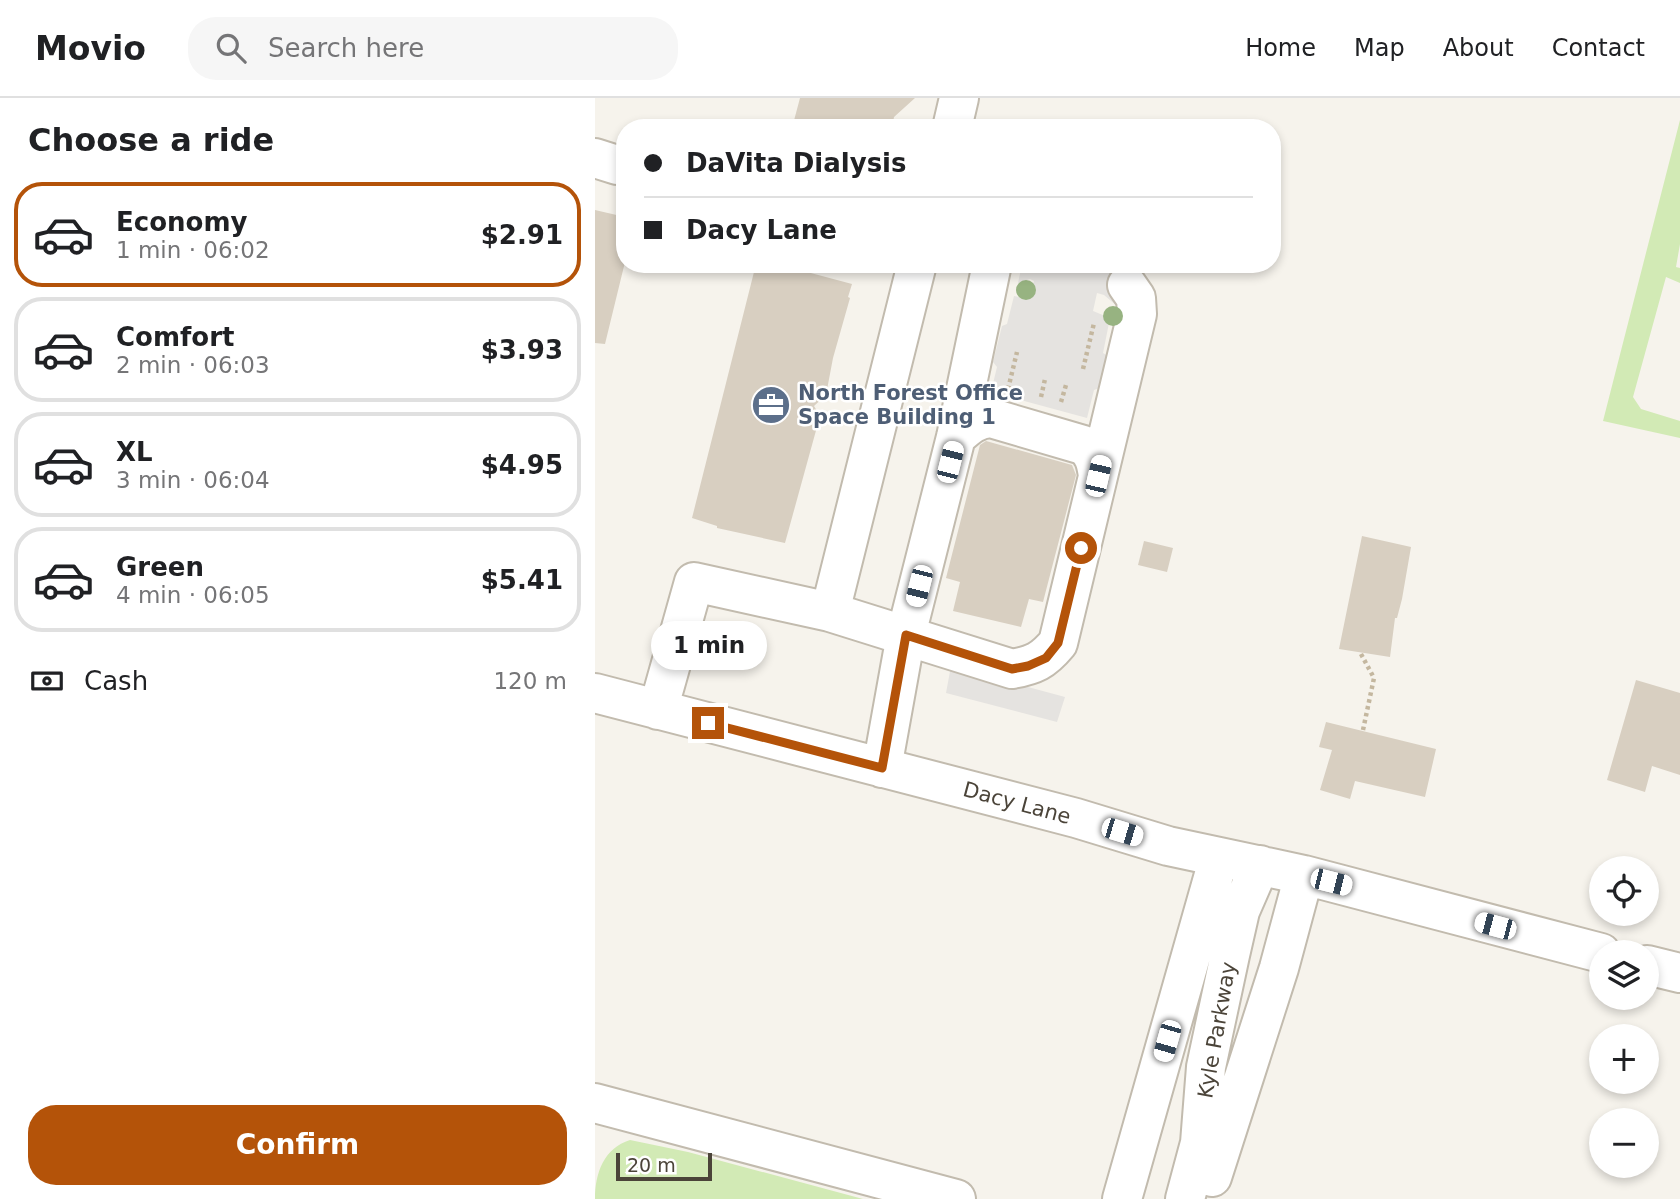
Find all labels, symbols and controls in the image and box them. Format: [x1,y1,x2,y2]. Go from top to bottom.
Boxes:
search box [188,17,678,80]
text: Movio [35,29,146,68]
icon: search [212,29,250,67]
text: Search here [268,33,424,63]
text: Home [1245,34,1316,62]
text: Map [1354,34,1405,62]
text: About [1443,34,1514,62]
text: Contact [1552,34,1645,62]
text: Choose a ride [28,121,274,159]
text: DaVita Dialysis [686,148,907,178]
icon: car [32,203,95,266]
text: Economy [116,207,247,237]
text: Dacy Lane [686,215,837,245]
text: $2.91 [481,220,563,250]
text: 1 min · 06:02 [116,237,270,263]
icon: car [32,318,95,381]
text: Comfort [116,322,234,352]
text: $3.93 [481,335,563,365]
text: 2 min · 06:03 [116,352,270,378]
place label: North Forest Office Space Building 1 [798,381,1023,429]
office icon: North Forest Office Space Building 1 [750,384,792,426]
icon: car [32,433,95,496]
text: XL [116,437,153,467]
car [935,439,966,485]
text: $4.95 [481,450,563,480]
car [1084,453,1113,499]
text: 3 min · 06:04 [116,467,270,493]
route start [1065,532,1097,564]
icon: car [32,548,95,611]
text: Green [116,552,204,582]
car [904,563,935,609]
text: $5.41 [481,565,563,595]
text: 4 min · 06:05 [116,582,270,608]
callout: 1 min [650,622,766,670]
text: 1 min [673,632,745,658]
icon: cash [28,662,66,700]
text: Cash [84,666,148,696]
text: 120 m [493,668,567,694]
route end [692,707,724,739]
street label: Dacy Lane [961,777,1073,829]
car [1099,816,1146,848]
map controls [1589,856,1659,1178]
button: locate [1589,856,1659,926]
car [1309,867,1354,897]
car [1472,910,1519,942]
button: layers [1589,940,1659,1010]
street label: Kyle Parkway [1193,960,1241,1100]
car [1152,1018,1183,1064]
button: + [1589,1024,1659,1094]
button: Confirm [28,1105,567,1185]
button: − [1589,1108,1659,1178]
scale bar [616,1150,712,1182]
text: 20 m [627,1154,676,1176]

